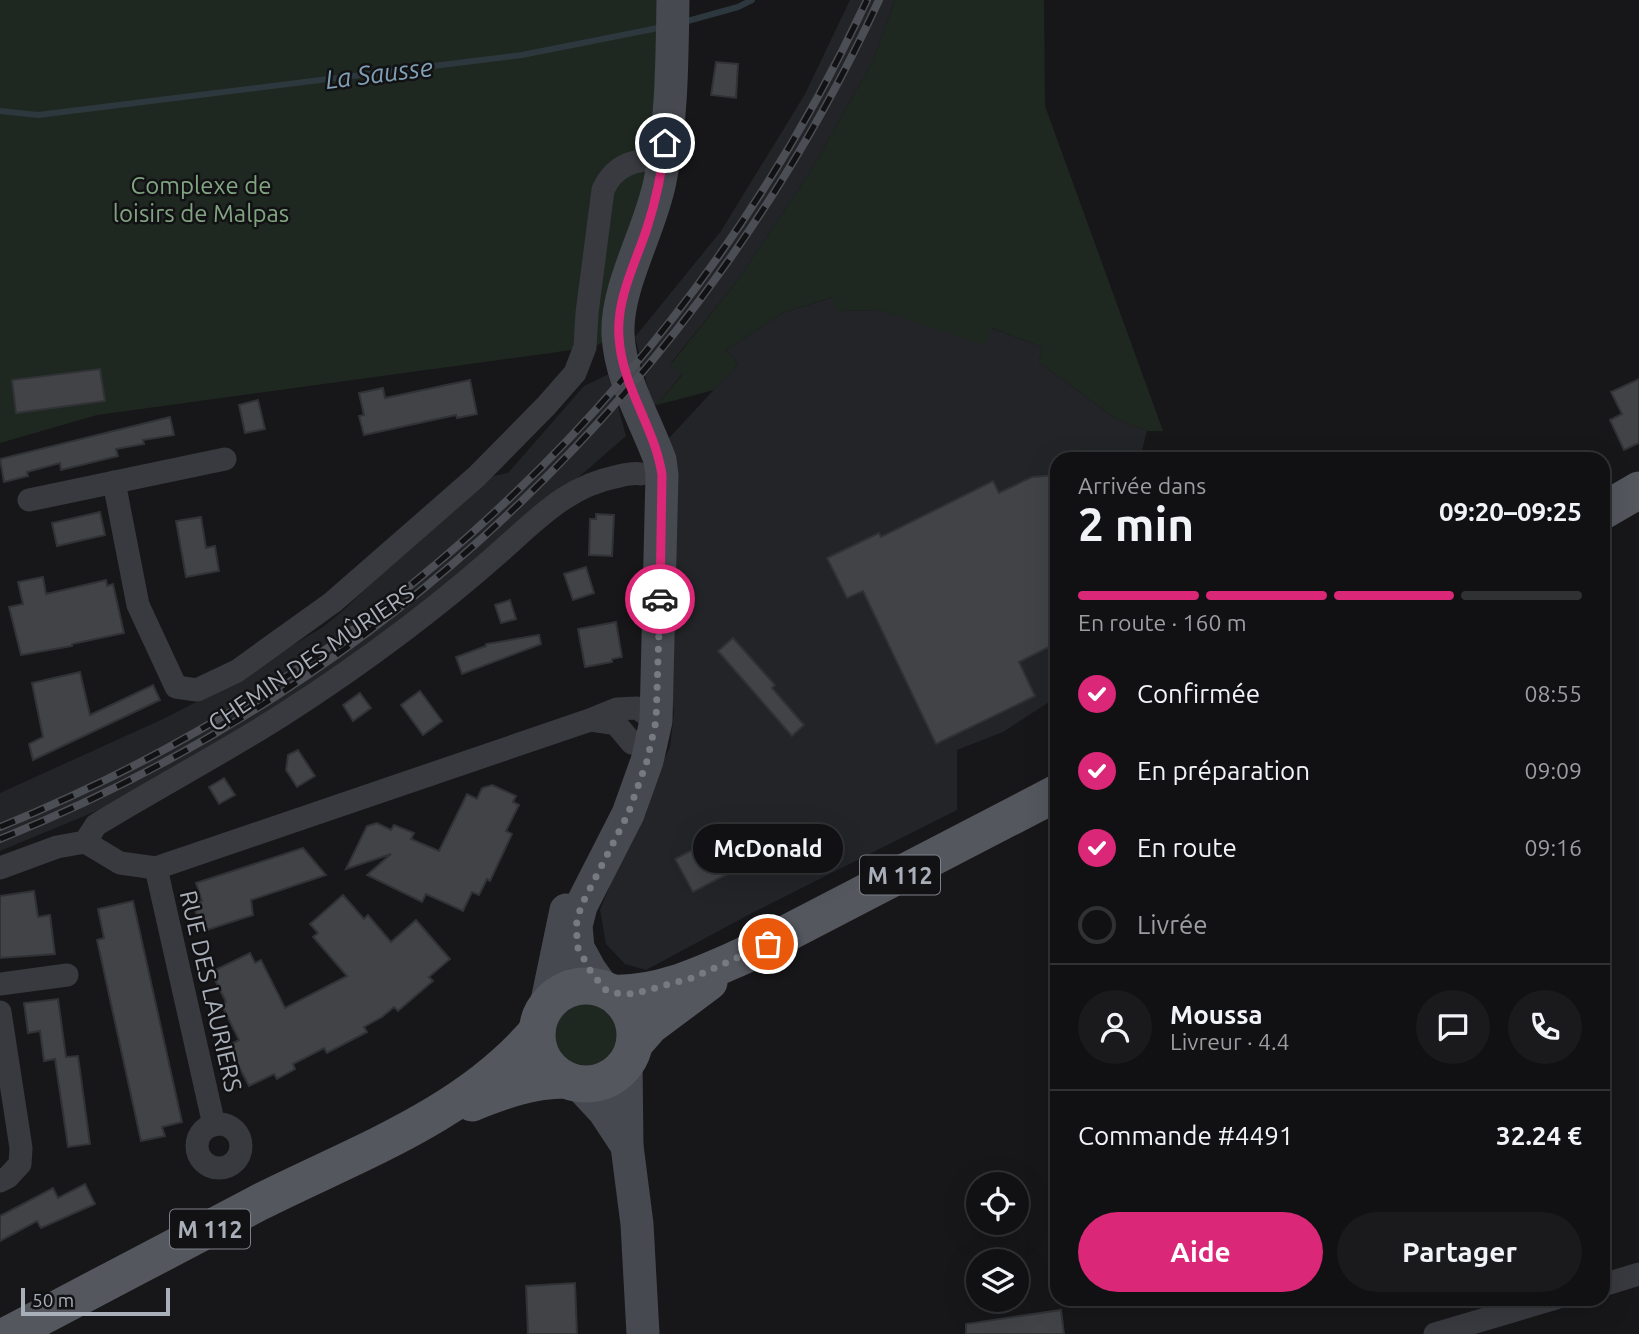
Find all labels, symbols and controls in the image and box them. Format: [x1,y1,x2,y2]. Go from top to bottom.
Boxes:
water label: La Sausse [324,52,434,94]
pin [635,113,695,173]
icon: home [646,124,684,162]
park label: Complexe de loisirs de Malpas [113,172,289,227]
text: Arrivée dans [1078,473,1206,498]
text: 09:20–09:25 [1439,497,1582,526]
text: 2 min [1078,498,1194,550]
courier [625,564,695,634]
street label: CHEMIN DES MÛRIERS [202,578,419,737]
icon: car [641,580,679,618]
text: En route · 160 m [1078,610,1247,635]
icon: check [1078,675,1116,713]
text: Confirmée [1137,679,1260,708]
text: 08:55 [1524,681,1582,706]
icon: check [1078,752,1116,790]
text: En préparation [1137,756,1310,785]
text: 09:09 [1524,758,1582,783]
callout: McDonald [693,825,843,874]
icon: check [1078,829,1116,867]
text: En route [1137,833,1237,862]
text: 09:16 [1524,835,1582,860]
text: McDonald [713,836,823,861]
road number: M 112 [860,856,940,894]
street label: RUE DES LAURIERS [175,888,247,1094]
text: Livrée [1137,910,1208,939]
pin [738,914,798,974]
icon: bag [749,925,787,963]
button: person [1078,990,1152,1064]
button: chat [1416,990,1490,1064]
button: phone [1508,990,1582,1064]
text: Moussa [1170,1000,1263,1029]
text: Livreur · 4.4 [1170,1029,1290,1054]
text: Commande #4491 [1078,1121,1294,1150]
text: 32.24 € [1496,1121,1582,1150]
map controls [966,1172,1029,1312]
button: locate [966,1172,1029,1235]
road number: M 112 [170,1210,250,1248]
button: Aide [1078,1212,1323,1292]
button: Partager [1337,1212,1582,1292]
button: layers [966,1249,1029,1312]
scale bar [21,1285,170,1317]
text: 50 m [32,1289,74,1311]

